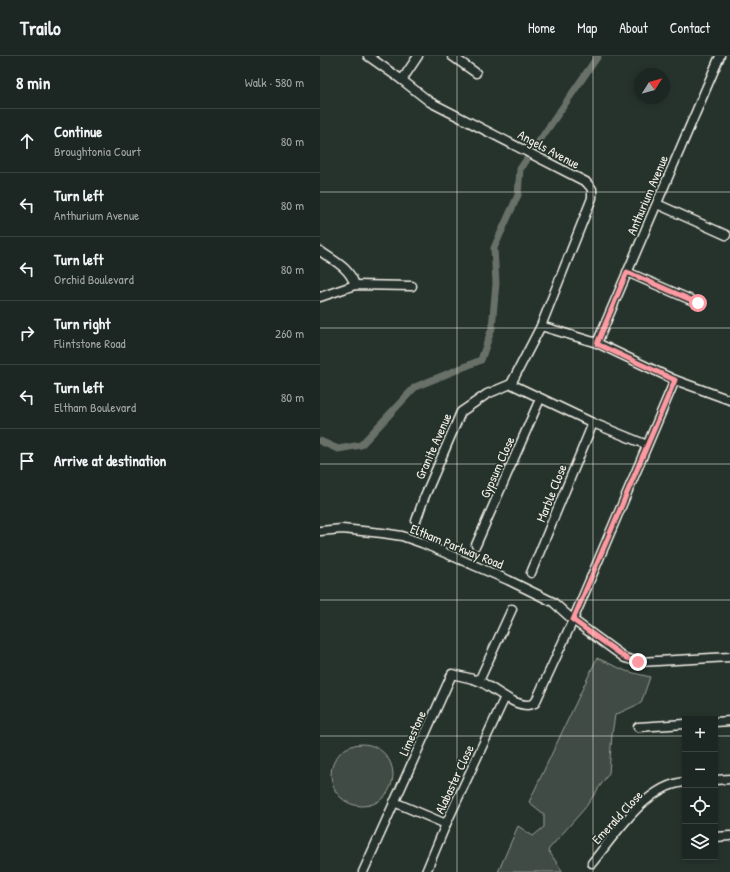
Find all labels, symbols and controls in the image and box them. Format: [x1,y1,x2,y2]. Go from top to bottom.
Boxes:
text: Trailo [20,15,61,41]
text: Home [528,18,555,37]
text: Map [577,18,597,37]
text: About [619,18,648,37]
text: Contact [670,18,710,37]
north arrow [634,68,670,104]
text: 8 min [16,71,50,94]
text: Walk · 580 m [245,73,304,91]
text: Continue [54,121,102,142]
street label: Angels Avenue [515,125,583,173]
icon: ahead [16,130,38,152]
text: 80 m [281,132,304,150]
text: Broughtonia Court [54,142,141,160]
street label: Anthurium Avenue [622,152,672,238]
text: Turn left [54,185,104,206]
icon: left [16,194,38,216]
text: 80 m [281,196,304,214]
text: Anthurium Avenue [54,206,139,224]
text: Turn left [54,249,104,270]
icon: left [16,258,38,280]
text: 80 m [281,260,304,278]
text: Orchid Boulevard [54,270,134,288]
route start [689,294,707,312]
text: Turn right [54,313,110,334]
icon: right [16,322,38,344]
text: 260 m [275,324,304,342]
text: Flintstone Road [54,334,126,352]
text: Turn left [54,377,104,398]
icon: left [16,386,38,408]
text: 80 m [281,388,304,406]
text: Eltham Boulevard [54,398,136,416]
street label: Granite Avenue [410,410,456,482]
street label: Gypsum Close [475,433,519,501]
icon: arrive [16,450,38,472]
text: Arrive at destination [54,450,166,471]
street label: Marble Close [531,461,571,525]
street label: Eltham Parkway Road [408,519,506,573]
route end [629,653,647,671]
street label: Limestone [394,708,430,758]
map controls [682,716,718,860]
button: + [682,716,718,752]
street label: Alabaster Close [430,742,478,816]
button: − [682,752,718,788]
street label: Emerald Close [587,786,647,848]
button: locate [682,788,718,824]
button: layers [682,824,718,860]

